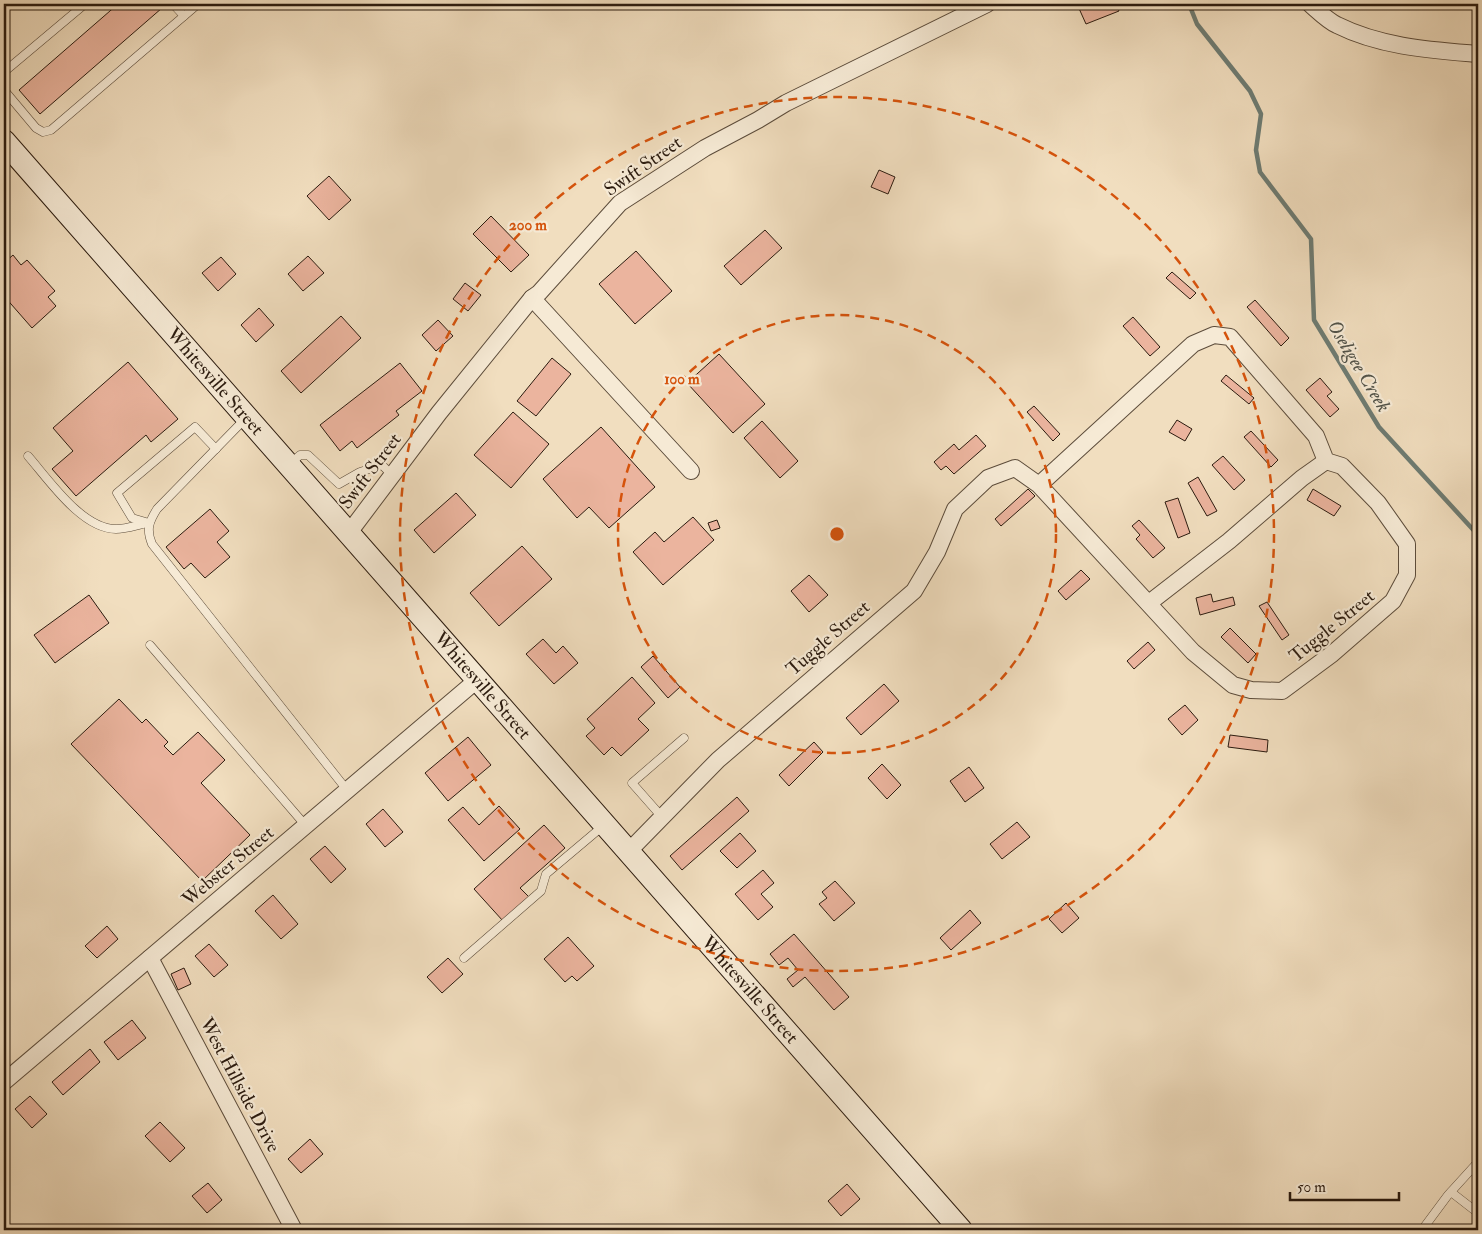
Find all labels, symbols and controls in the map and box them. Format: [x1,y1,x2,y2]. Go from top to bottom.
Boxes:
street label: Swift Street [600,131,686,201]
text: 200 m [509,216,547,235]
water label: Oseligee Creek [1322,315,1396,417]
street label: Whitesville Street [161,322,269,440]
text: 100 m [664,370,700,389]
street label: Swift Street [334,428,406,514]
centre of rings [828,525,846,543]
street label: Tuggle Street [1284,584,1380,668]
street label: Tuggle Street [781,595,875,681]
street label: Whitesville Street [428,626,536,745]
street label: Webster Street [176,821,279,912]
street label: Whitesville Street [695,930,804,1049]
street label: West Hillside Drive [194,1013,286,1156]
scale bar [1290,1169,1398,1201]
text: 50 m [1297,1178,1326,1197]

